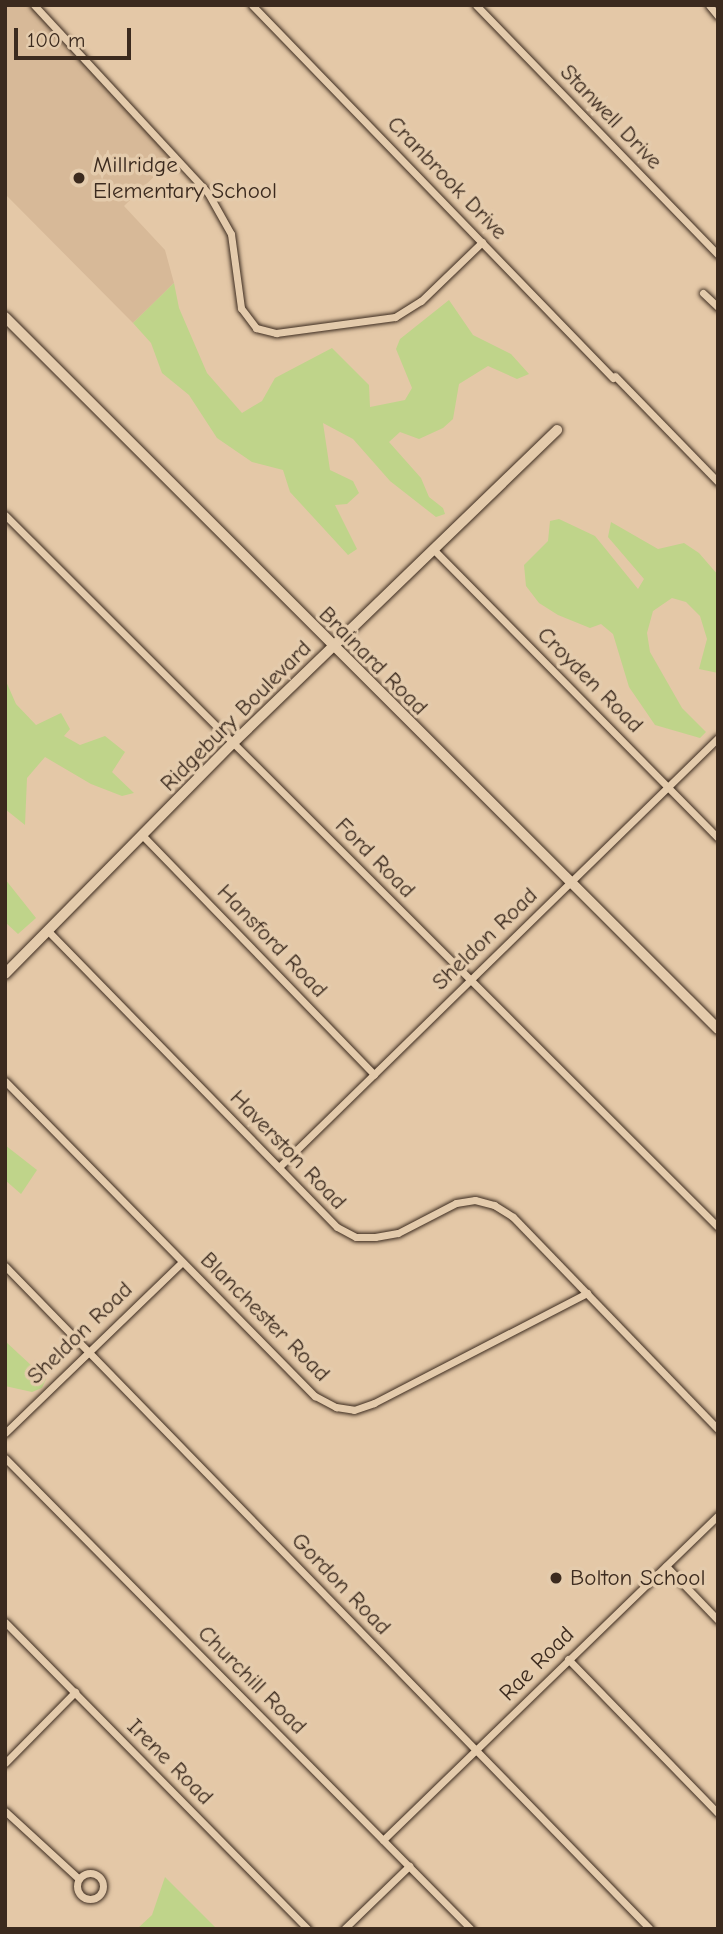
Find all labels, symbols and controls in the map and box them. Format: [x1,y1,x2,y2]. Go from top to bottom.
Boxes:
scale bar [18,14,135,58]
text: 100 m [27,28,85,52]
street label: Stanwell Drive [554,59,668,175]
street label: Cranbrook Drive [381,110,513,246]
place label: Millridge Elementary School [93,151,277,205]
marker: Millridge Elementary School [71,170,87,186]
street label: Brainard Road [313,601,433,721]
street label: Croyden Road [531,621,649,739]
street label: Ridgebury Boulevard [155,635,317,797]
street label: Ford Road [329,812,421,904]
street label: Hansford Road [211,879,333,1003]
street label: Sheldon Road [426,882,544,996]
street label: Haverston Road [224,1084,352,1216]
street label: Blanchester Road [194,1246,336,1388]
street label: Sheldon Road [21,1276,139,1390]
street label: Gordon Road [285,1527,397,1641]
place label: Bolton School [570,1564,705,1592]
marker: Bolton School [548,1570,564,1586]
street label: Churchill Road [192,1620,312,1740]
street label: Rae Road [494,1621,580,1707]
street label: Irene Road [121,1713,219,1811]

